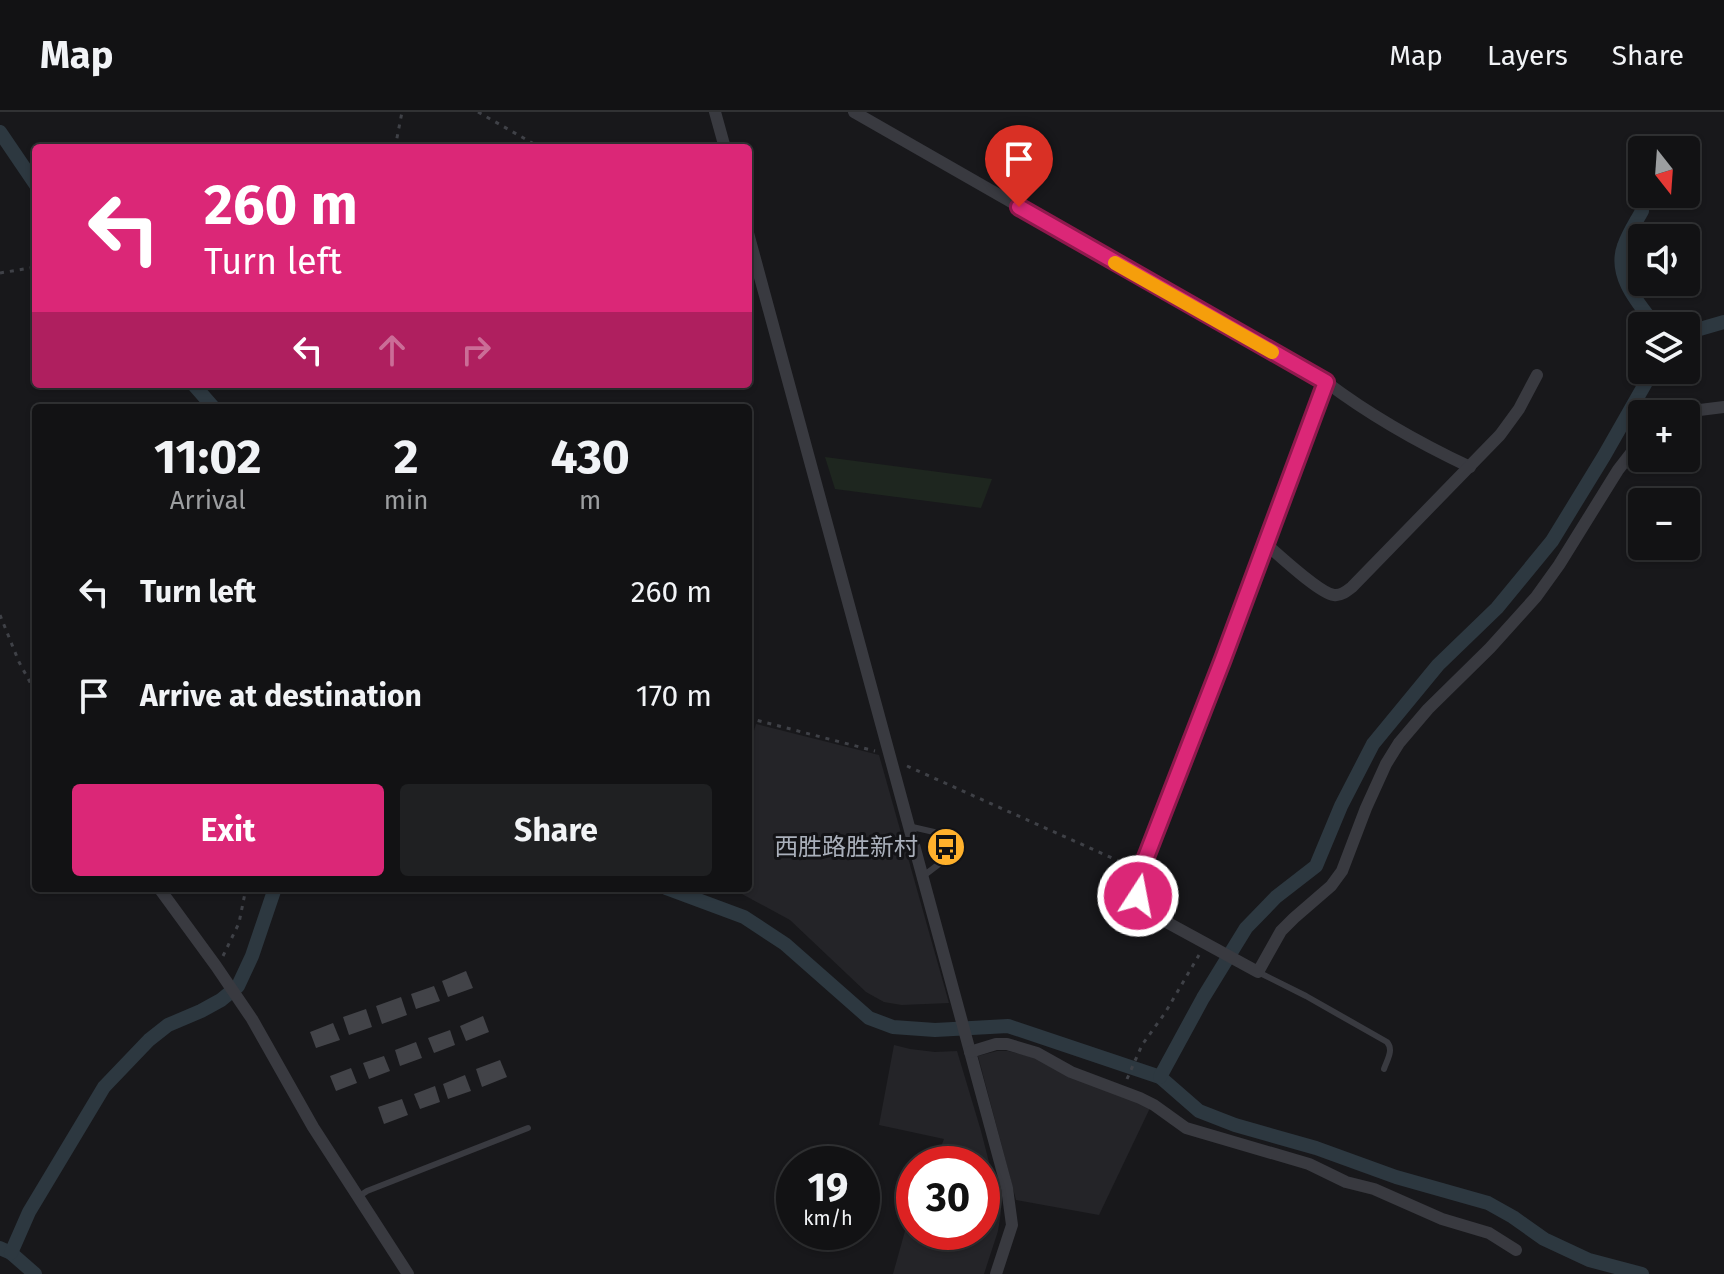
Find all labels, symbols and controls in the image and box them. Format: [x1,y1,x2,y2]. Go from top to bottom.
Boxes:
text: Map [40,32,113,78]
text: Map [1389,39,1443,72]
text: Layers [1487,39,1568,72]
text: Share [1612,39,1684,72]
pin [985,125,1053,207]
north arrow [1628,136,1700,208]
map controls [1628,136,1700,560]
icon: arrive [997,137,1041,181]
text: 260 m [204,172,358,239]
icon: left [72,176,176,280]
button: sound [1628,224,1700,296]
text: Turn left [204,240,342,284]
button: layers [1628,312,1700,384]
icon: left [286,328,330,372]
icon: ahead [370,328,414,372]
icon: right [454,328,498,372]
button: + [1628,400,1700,472]
text: 11:02 [154,428,262,486]
text: 2 [394,428,418,486]
text: 430 [551,428,630,486]
text: Arrival [170,485,246,516]
text: min [384,485,429,516]
text: m [579,485,601,516]
button: − [1628,488,1700,560]
icon: left [72,570,116,614]
text: Turn left [140,574,256,610]
text: 260 m [631,574,712,610]
icon: arrive [72,674,116,718]
text: Arrive at destination [140,678,422,714]
text: 170 m [636,678,712,714]
button: Exit [72,784,384,876]
button: Share [400,784,712,876]
bus stop icon: 西胜路胜新村 [925,826,967,868]
place label: 西胜路胜新村 [774,833,918,861]
position arrow [1096,854,1180,938]
speed limit sign: 30 [896,1146,1000,1250]
text: 19 [808,1164,848,1212]
text: km/h [803,1206,853,1230]

